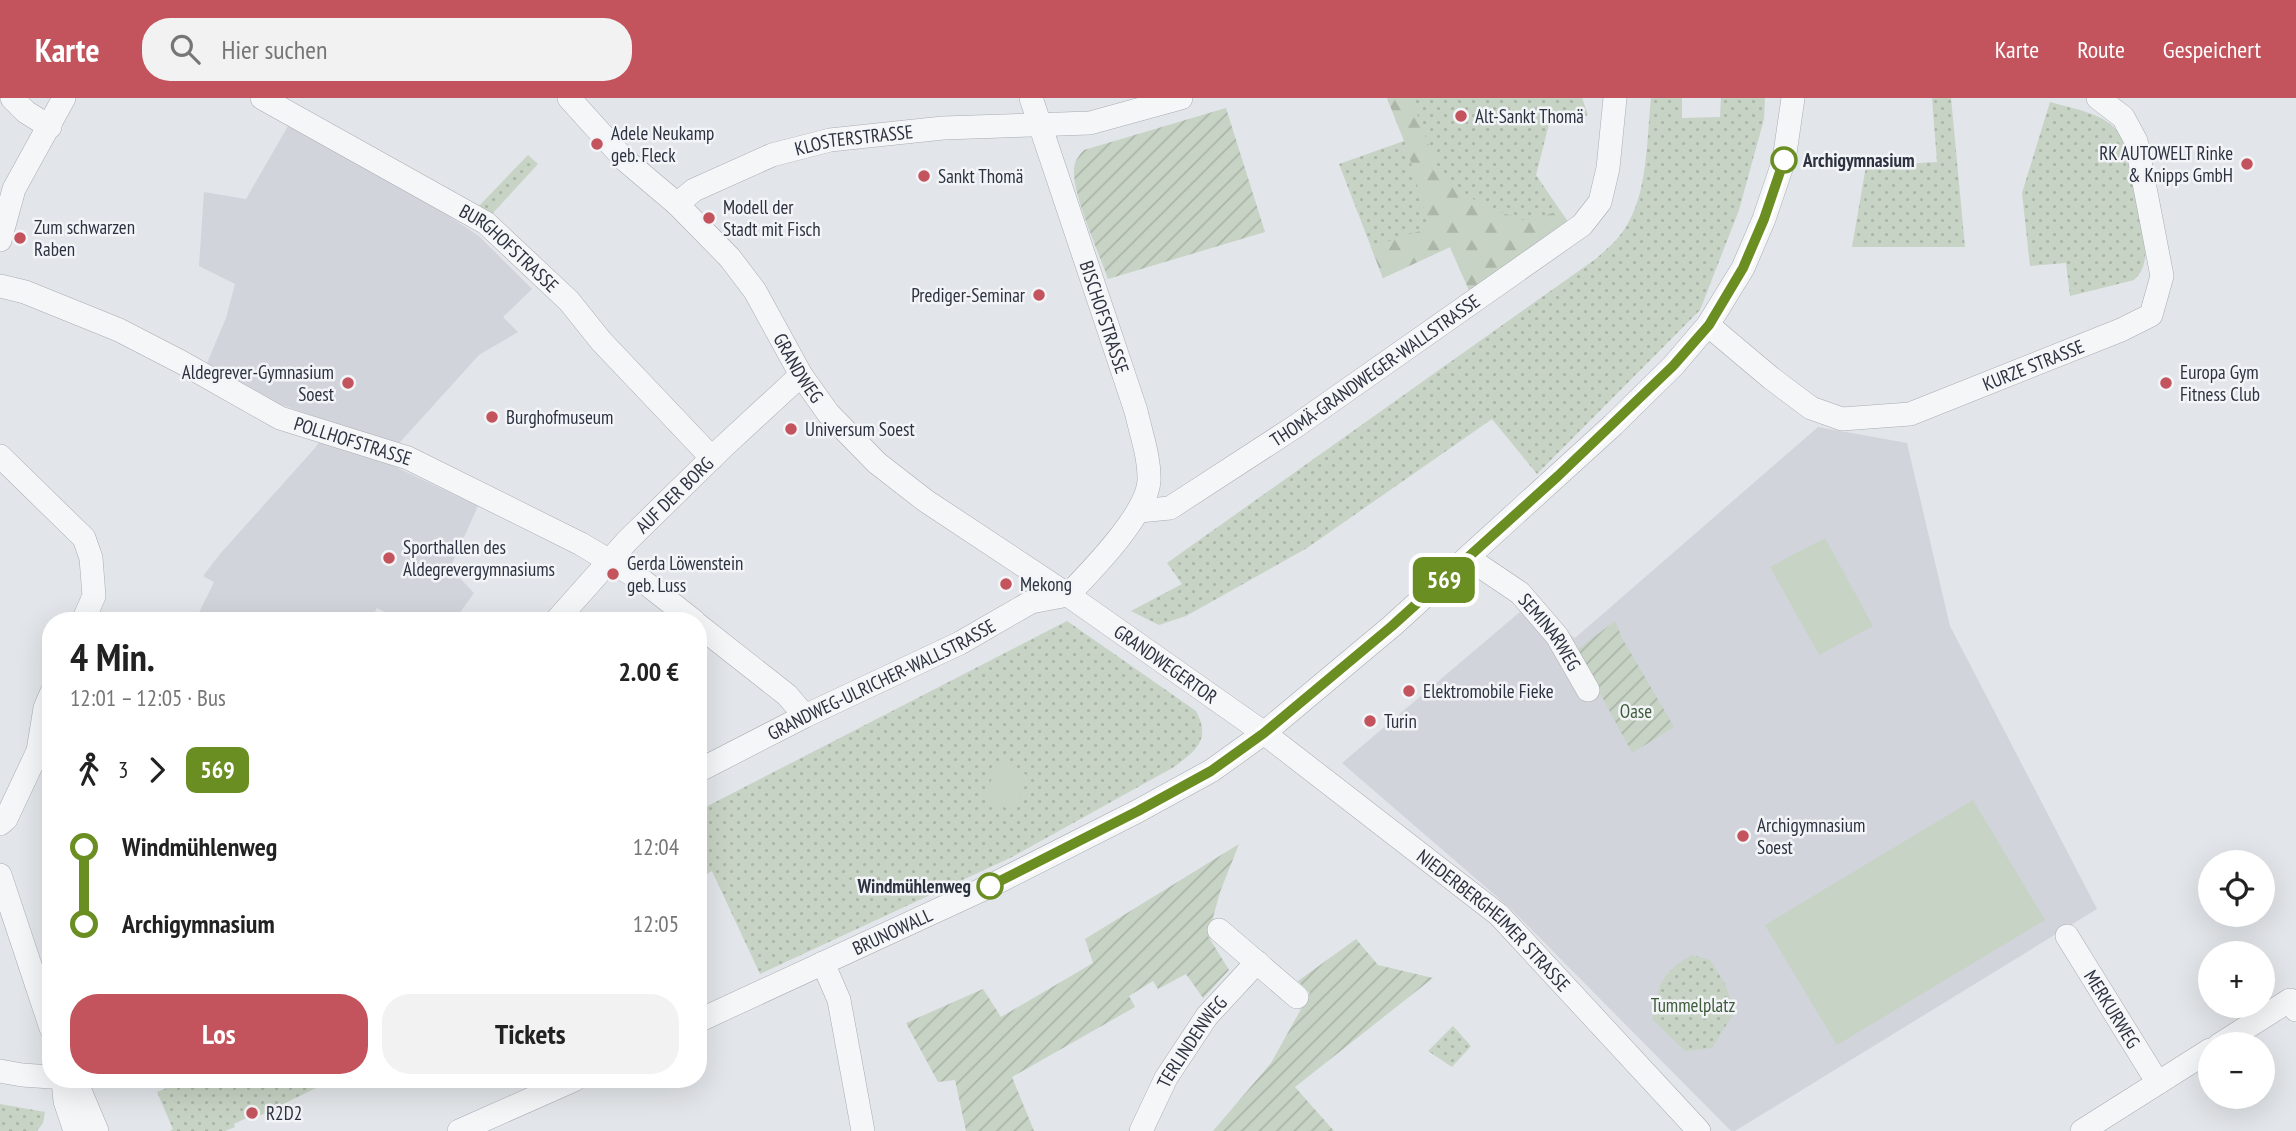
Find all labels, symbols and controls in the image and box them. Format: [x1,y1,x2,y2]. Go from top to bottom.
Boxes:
search box [142,18,632,81]
text: Karte [35,28,100,71]
icon: search [166,30,204,68]
text: Hier suchen [222,33,327,66]
text: Karte [1995,34,2039,65]
text: Route [2077,34,2125,65]
text: Gespeichert [2163,34,2261,65]
place label: Alt-Sankt Thomä [1475,104,1584,128]
marker: Alt-Sankt Thomä [1453,108,1469,124]
street label: KLOSTERSTRASSE [792,119,914,161]
place label: Adele Neukamp geb. Fleck [611,121,714,167]
marker: Adele Neukamp geb. Fleck [589,136,605,152]
place label: RK AUTOWELT Rinke & Knipps GmbH [2099,141,2233,187]
marker: Archigymnasium [1771,147,1797,173]
place label: Archigymnasium [1802,148,1915,172]
marker: RK AUTOWELT Rinke & Knipps GmbH [2239,156,2255,172]
place label: Sankt Thomä [938,164,1023,188]
marker: Sankt Thomä [916,168,932,184]
place label: Modell der Stadt mit Fisch [723,195,821,241]
street label: BURGHOFSTRASSE [455,199,564,297]
marker: Modell der Stadt mit Fisch [701,210,717,226]
place label: Zum schwarzen Raben [34,215,135,261]
marker: Zum schwarzen Raben [12,230,28,246]
street label: BISCHOFSTRASSE [1074,257,1135,377]
place label: Prediger-Seminar [911,283,1026,307]
marker: Prediger-Seminar [1031,287,1047,303]
street label: THOMÄ-GRANDWEGER-WALLSTRASSE [1265,289,1484,452]
street label: GRANDWEG [768,329,829,407]
street label: KURZE STRASSE [1979,334,2087,396]
place label: Aldegrever-Gymnasium Soest [182,360,335,406]
place label: Europa Gym Fitness Club [2180,360,2260,406]
marker: Aldegrever-Gymnasium Soest [340,375,356,391]
marker: Europa Gym Fitness Club [2158,375,2174,391]
place label: Burghofmuseum [506,405,613,429]
marker: Burghofmuseum [484,409,500,425]
street label: POLLHOFSTRASSE [291,411,415,470]
place label: Universum Soest [805,417,915,441]
marker: Universum Soest [783,421,799,437]
street label: AUF DER BORG [630,451,718,538]
place label: Sporthallen des Aldegrevergymnasiums [403,535,555,581]
marker: Sporthallen des Aldegrevergymnasiums [381,550,397,566]
place label: Gerda Löwenstein geb. Luss [627,551,743,597]
line badge: 569 [1404,557,1484,603]
text: 569 [1427,564,1461,595]
marker: Gerda Löwenstein geb. Luss [605,566,621,582]
place label: Mekong [1020,572,1072,596]
marker: Mekong [998,576,1014,592]
street label: SEMINARWEG [1513,588,1586,675]
street label: GRANDWEG-ULRICHER-WALLSTRASSE [763,613,1000,745]
street label: GRANDWEGERTOR [1109,619,1222,708]
text: 4 Min. [70,632,155,681]
text: 2.00 € [618,655,679,688]
place label: Elektromobile Fieke [1423,679,1554,703]
text: 12:01 – 12:05 · Bus [70,683,226,712]
marker: Elektromobile Fieke [1401,683,1417,699]
park label: Oase [1620,699,1652,723]
place label: Turin [1384,709,1417,733]
marker: Turin [1362,713,1378,729]
icon: walk [70,751,108,789]
icon: forward [138,751,176,789]
text: 569 [200,754,235,785]
text: 3 [118,755,128,784]
place label: Archigymnasium Soest [1757,813,1865,859]
marker: Archigymnasium Soest [1735,828,1751,844]
text: Windmühlenweg [122,830,277,863]
text: 12:04 [633,832,679,861]
street label: NIEDERBERGHEIMER STRASSE [1412,844,1576,996]
map controls [2198,850,2275,1109]
button: locate [2198,850,2275,927]
marker: Windmühlenweg [977,873,1003,899]
place label: Windmühlenweg [856,874,971,898]
street label: BRUNOWALL [848,902,936,960]
text: Archigymnasium [122,907,275,940]
text: 12:05 [633,909,679,938]
button: + [2198,941,2275,1018]
street label: MERKURWEG [2079,966,2145,1053]
street label: TERLINDENWEG [1151,991,1232,1091]
park label: Tummelplatz [1651,993,1735,1017]
button: Los [70,994,368,1074]
button: Tickets [382,994,679,1074]
button: − [2198,1032,2275,1109]
place label: R2D2 [266,1101,302,1125]
marker: R2D2 [244,1105,260,1121]

